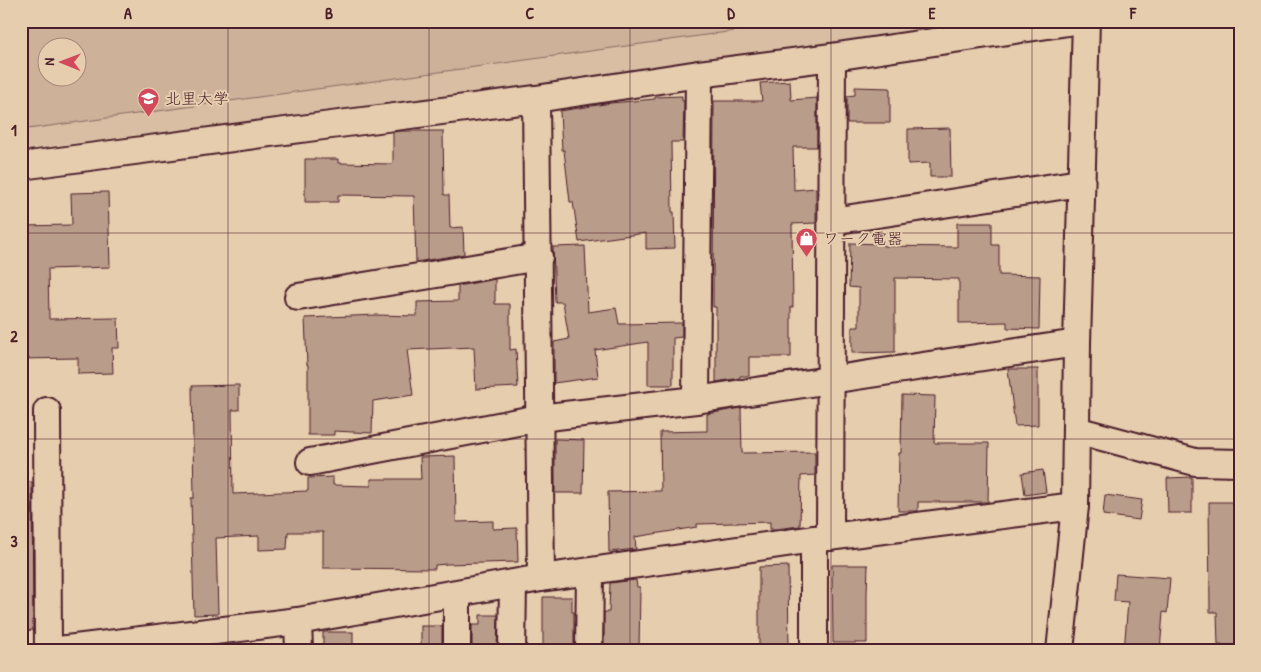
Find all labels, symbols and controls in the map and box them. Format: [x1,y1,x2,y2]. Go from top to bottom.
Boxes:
text: A [124,2,132,24]
text: B [325,2,333,24]
text: C [526,2,535,24]
text: D [727,2,735,24]
text: E [928,2,936,24]
text: F [1129,2,1137,24]
north arrow [38,38,88,88]
text: N [39,57,58,66]
school or university icon: 北里大学 [137,86,161,117]
place label: 北里大学 [165,87,229,109]
text: 1 [11,119,17,141]
shop icon: ワーク電器 [795,226,819,257]
place label: ワーク電器 [823,227,903,249]
text: 2 [10,325,18,347]
text: 3 [10,530,18,552]

